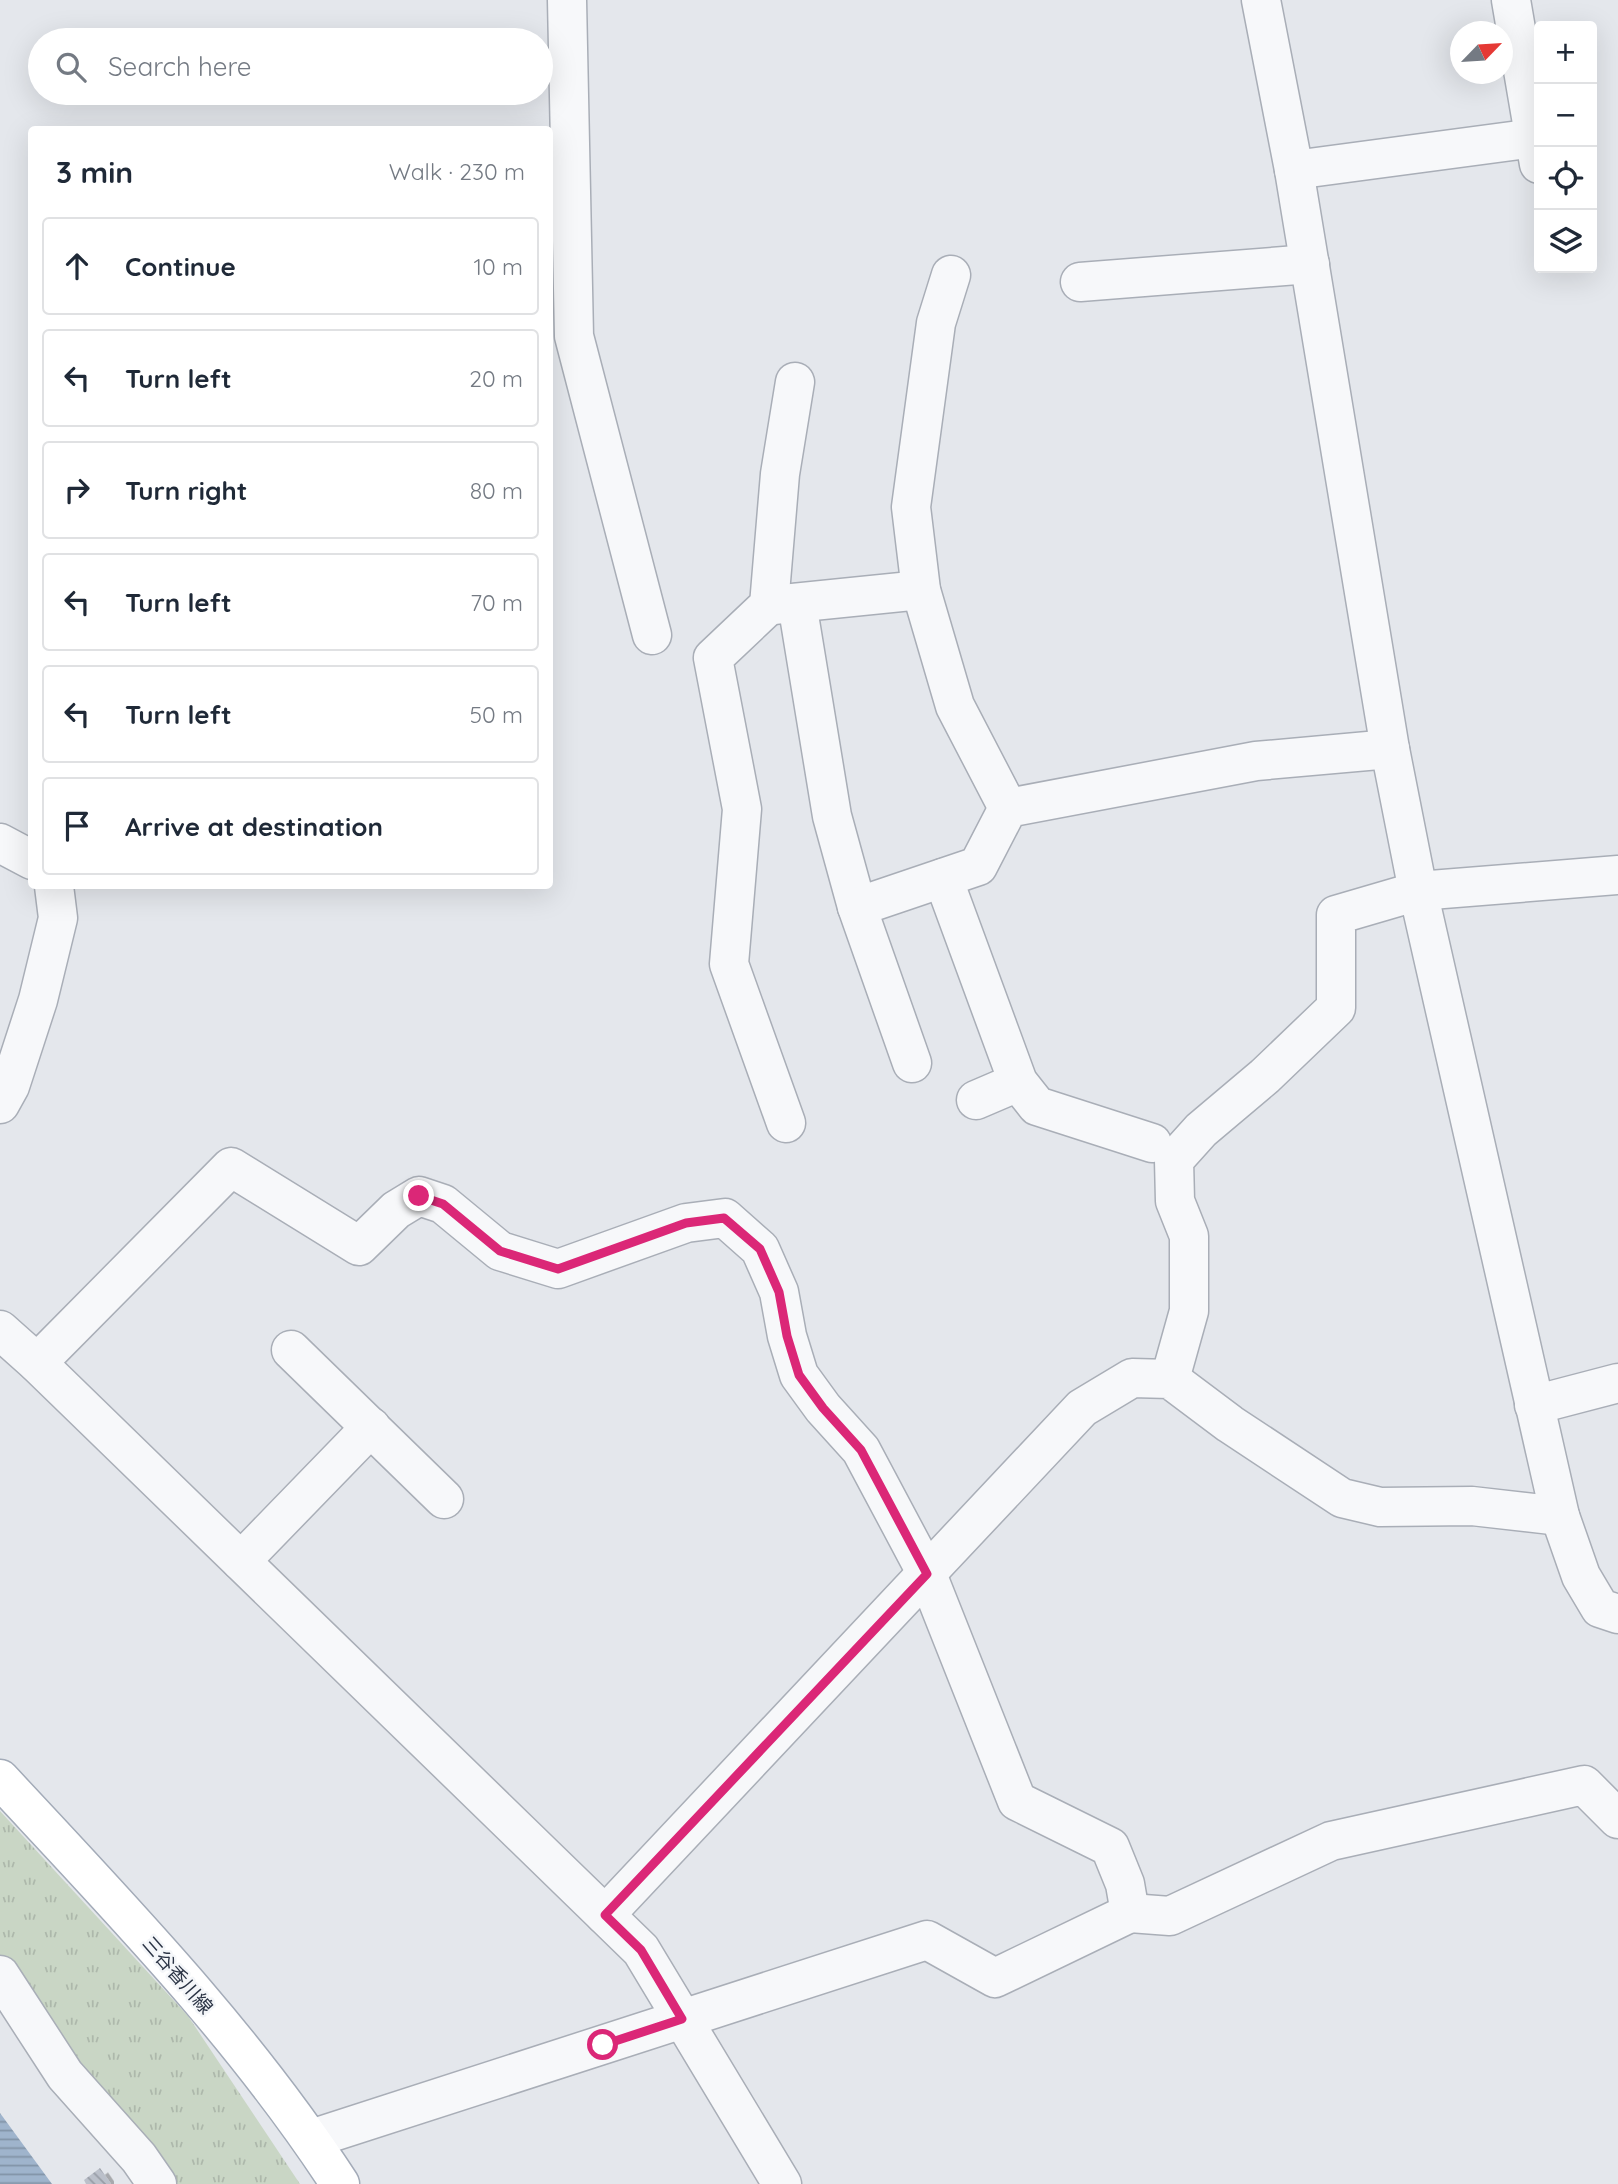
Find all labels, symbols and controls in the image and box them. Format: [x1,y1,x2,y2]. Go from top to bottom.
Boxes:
north arrow [1450,21,1513,84]
map controls [1534,21,1597,273]
button: + [1534,21,1597,84]
search box [28,28,553,105]
icon: search [52,48,90,86]
text: Search here [108,50,252,83]
button: − [1534,84,1597,147]
button: locate [1534,147,1597,210]
text: 3 min [56,153,133,191]
text: Walk · 230 m [389,157,525,186]
button: layers [1534,210,1597,273]
icon: ahead [58,247,96,285]
text: Continue [125,250,236,283]
text: 10 m [474,252,523,281]
icon: left [58,359,96,397]
text: Turn left [125,362,232,395]
text: 20 m [469,364,523,393]
icon: right [58,471,96,509]
text: Turn right [125,474,247,507]
text: 80 m [470,476,523,505]
icon: left [58,583,96,621]
text: Turn left [125,586,232,619]
text: 70 m [470,588,523,617]
icon: left [58,695,96,733]
text: Turn left [125,698,232,731]
text: 50 m [470,700,523,729]
icon: arrive [58,807,96,845]
text: Arrive at destination [125,810,383,843]
route end [403,1180,434,1211]
street label: 三谷香川線 [138,1931,218,2019]
route start [587,2029,618,2060]

